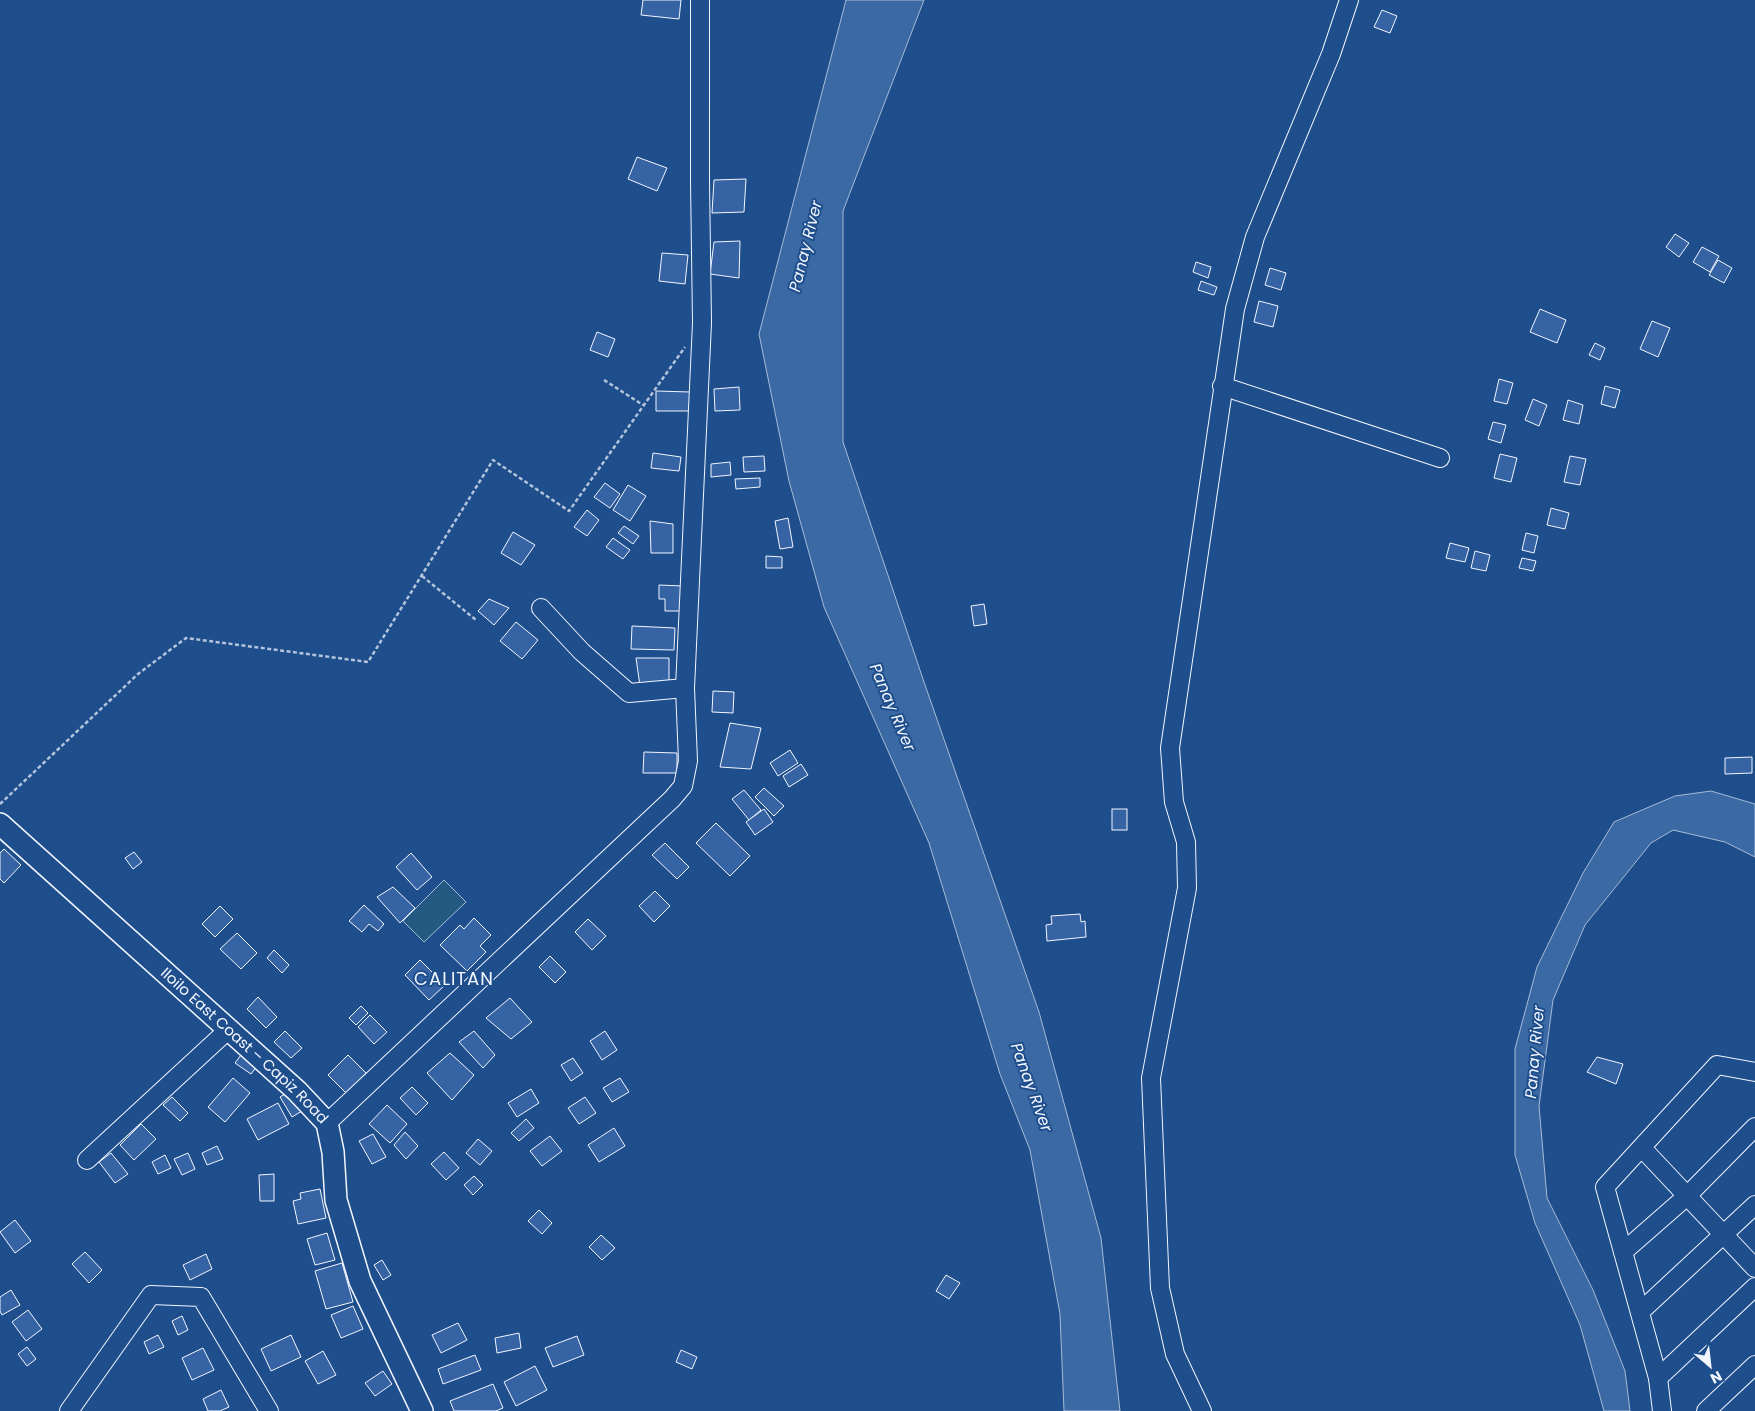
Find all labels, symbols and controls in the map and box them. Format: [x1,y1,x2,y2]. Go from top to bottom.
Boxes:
water label: Panay River [783,197,828,294]
water label: Panay River [864,660,922,756]
street label: Iloilo East Coast – Capiz Road [156,962,333,1128]
district label: CALITAN [414,966,494,991]
water label: Panay River [1519,1003,1550,1100]
water label: Panay River [1005,1039,1059,1136]
north arrow [1685,1341,1735,1391]
text: N [1707,1366,1725,1389]

